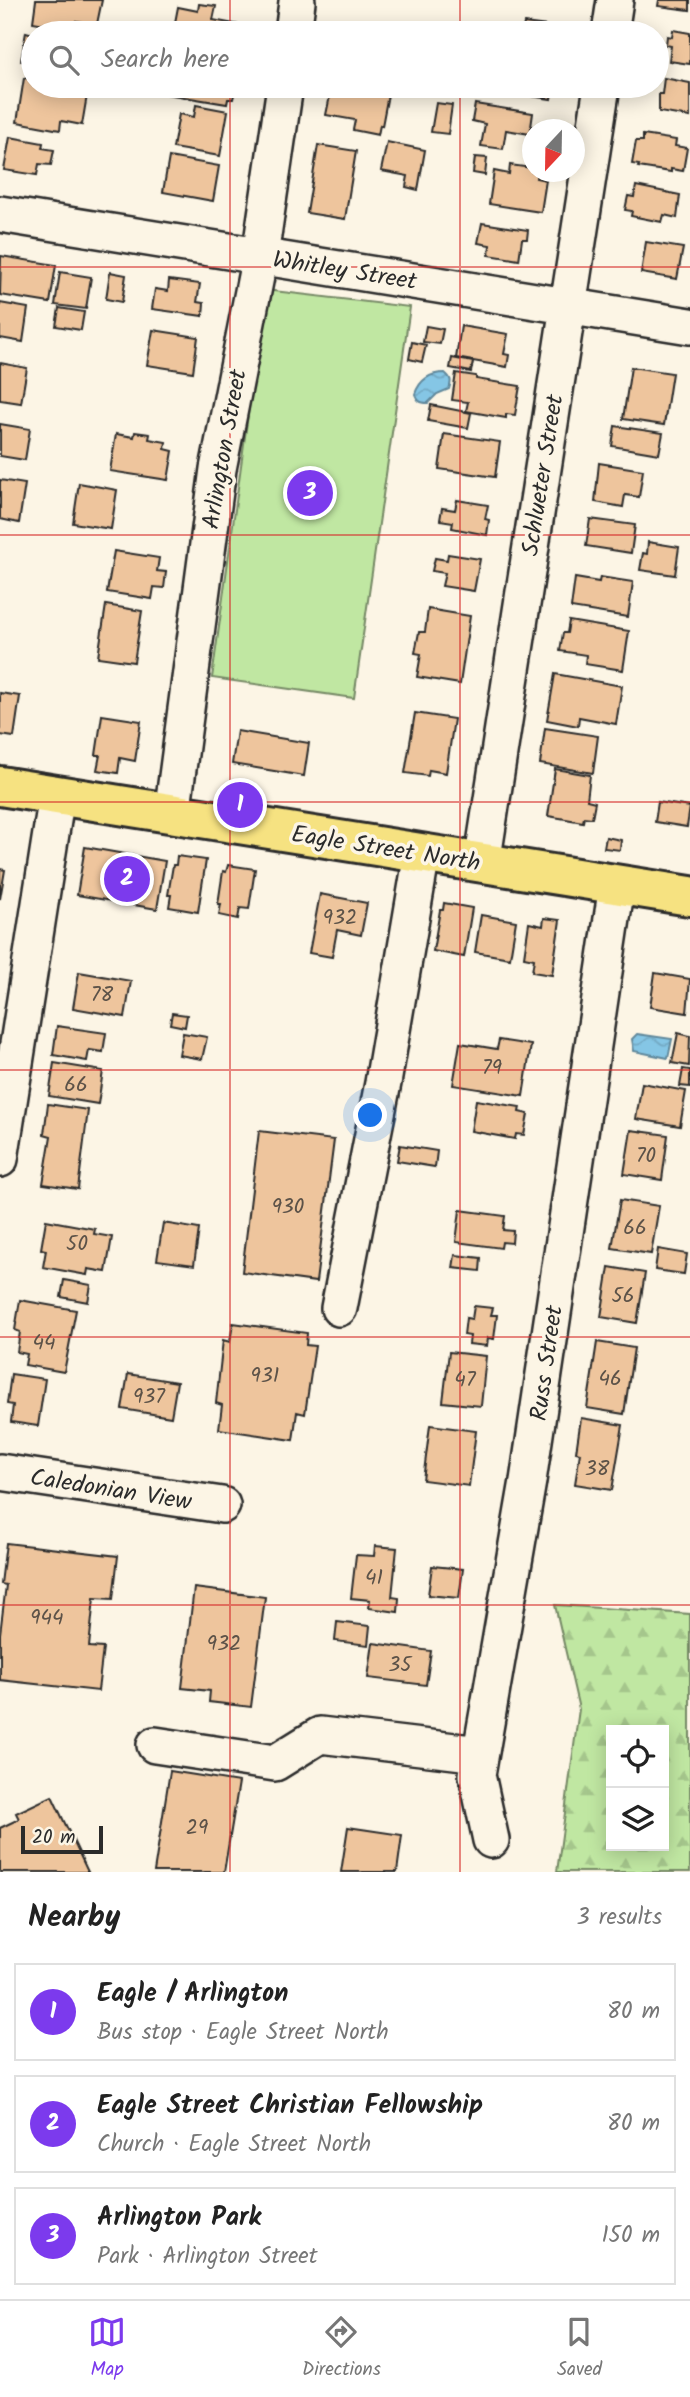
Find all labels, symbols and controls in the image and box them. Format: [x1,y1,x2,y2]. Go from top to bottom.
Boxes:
search box [21,21,669,98]
text: Search here [101,39,229,81]
icon: search [45,41,83,79]
north arrow [522,119,585,182]
street label: Whitley Street [270,241,420,302]
street label: Arlington Street [192,366,259,532]
street label: Schlueter Street [511,391,576,559]
pin: 3 [287,467,333,519]
pin: 1 [217,779,263,831]
street label: Eagle Street North [289,815,483,884]
pin: 2 [104,853,150,905]
house number: 932 [323,902,357,935]
house number: 78 [91,979,114,1012]
house number: 79 [482,1052,502,1085]
house number: 66 [64,1069,88,1102]
your location [353,1098,387,1132]
house number: 70 [636,1140,656,1173]
house number: 930 [272,1191,304,1224]
house number: 66 [623,1212,647,1245]
house number: 50 [66,1228,88,1261]
house number: 56 [612,1280,634,1313]
street label: Russ Street [520,1302,575,1424]
house number: 44 [32,1327,56,1360]
house number: 931 [251,1360,279,1393]
house number: 46 [598,1363,622,1396]
house number: 47 [454,1364,477,1397]
house number: 937 [133,1381,166,1414]
house number: 38 [585,1453,610,1486]
street label: Caledonian View [27,1458,195,1523]
house number: 41 [365,1562,383,1595]
house number: 944 [30,1602,64,1635]
house number: 932 [207,1628,241,1661]
house number: 35 [388,1649,413,1682]
map controls [606,1725,669,1851]
button: locate [606,1725,669,1788]
button: layers [606,1788,669,1851]
house number: 29 [186,1812,208,1845]
scale bar [21,1823,103,1855]
text: 20 m [32,1823,75,1853]
text: Nearby [28,1894,120,1942]
text: 3 results [576,1900,662,1936]
text: Eagle / Arlington [97,1973,288,2015]
text: 1 [50,1994,56,2030]
text: 80 m [607,1994,660,2030]
text: Bus stop · Eagle Street North [97,2015,389,2051]
text: Eagle Street Christian Fellowship [97,2085,483,2127]
text: 2 [46,2106,60,2142]
text: 80 m [607,2106,660,2142]
text: Church · Eagle Street North [97,2127,371,2163]
text: Arlington Park [97,2197,261,2239]
text: 3 [47,2218,59,2254]
text: 150 m [601,2218,660,2254]
text: Park · Arlington Street [97,2239,318,2275]
tab: Map [88,2313,126,2385]
tab: Directions [302,2313,381,2385]
tab: Saved [557,2313,602,2385]

